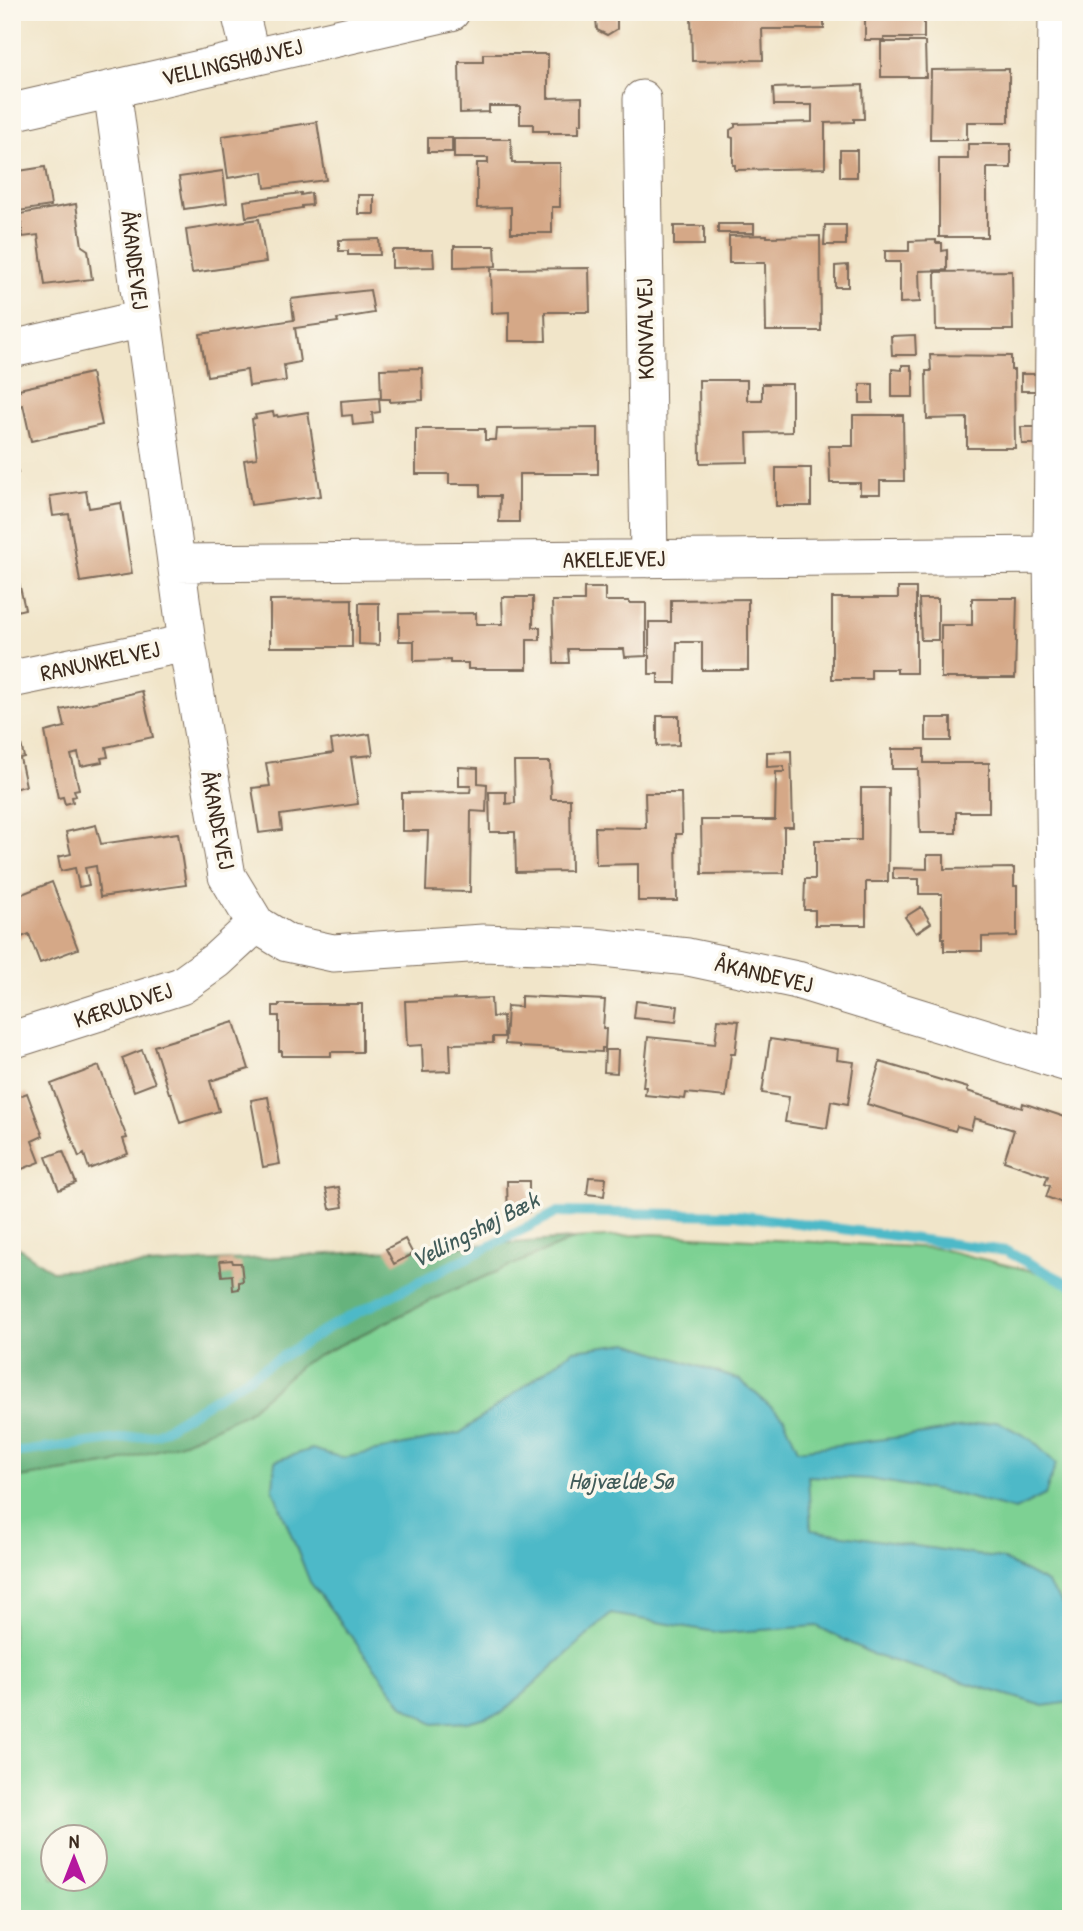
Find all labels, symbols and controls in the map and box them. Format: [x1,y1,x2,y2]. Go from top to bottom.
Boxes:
street label: VELLINGSHØJVEJ [159,30,305,93]
street label: ÅKANDEVEJ [114,209,157,311]
street label: KONVALVEJ [628,278,661,380]
street label: AKELEJEVEJ [563,542,665,575]
street label: RANUNKELVEJ [37,633,162,688]
street label: ÅKANDEVEJ [194,768,243,872]
street label: ÅKANDEVEJ [712,947,816,1000]
street label: KÆRULDVEJ [70,974,176,1035]
water label: Vellingshøj Bæk [405,1182,546,1276]
water label: Højvælde Sø [569,1464,675,1496]
north arrow [38,1822,108,1892]
text: N [69,1828,79,1854]

